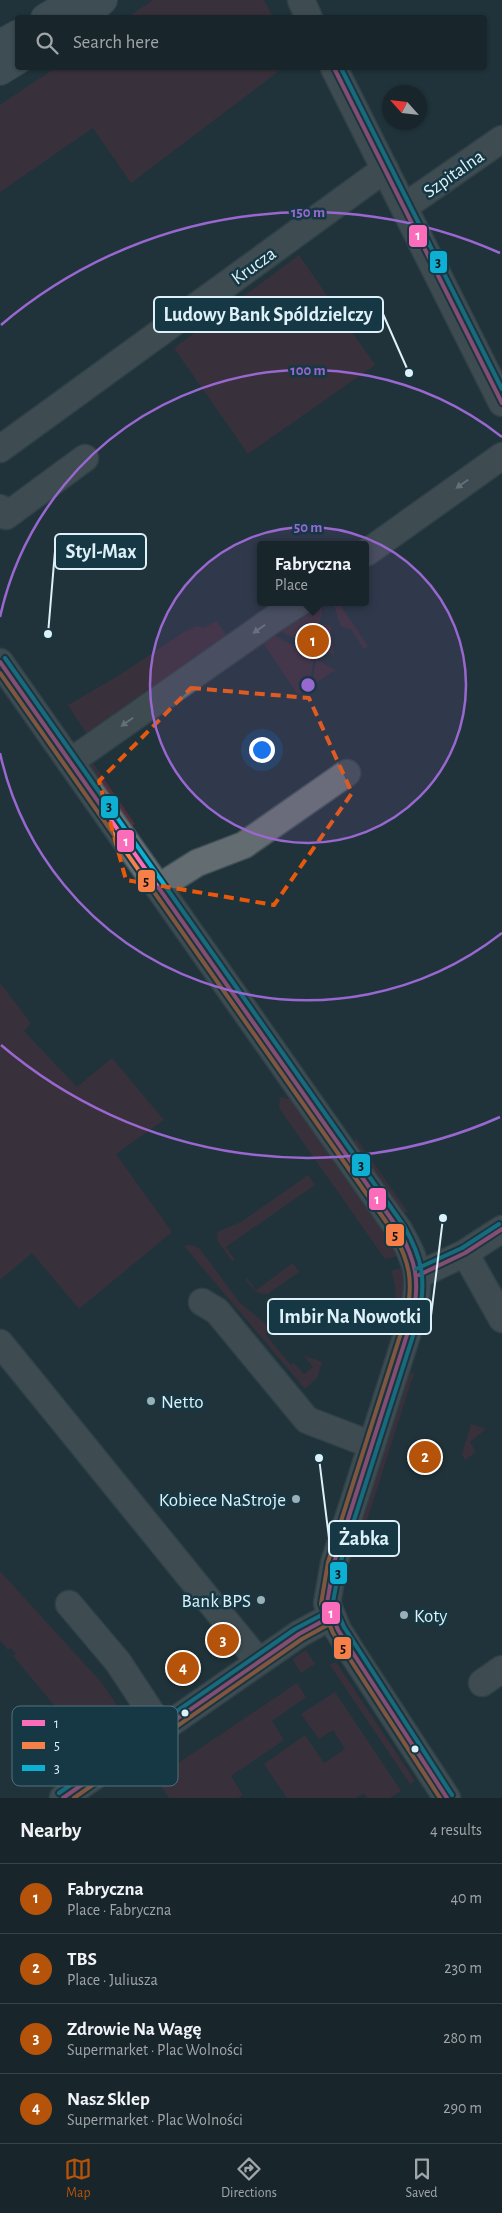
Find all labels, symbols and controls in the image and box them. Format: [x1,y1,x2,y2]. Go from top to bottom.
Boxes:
search box [15,15,487,70]
icon: search [33,29,61,57]
text: Search here [73,33,159,52]
north arrow [382,85,427,130]
street label: Szpitalna [420,146,488,202]
text: 150 m [291,205,325,220]
line badge: 1 [408,224,428,248]
text: 1 [415,229,421,243]
street label: Krucza [228,244,280,289]
line badge: 3 [429,250,448,274]
text: 3 [435,256,441,270]
callout: Ludowy Bank Spóldzielczy [154,297,383,332]
text: Ludowy Bank Spóldzielczy [163,305,373,325]
text: 100 m [290,363,326,378]
one-way arrow [455,479,469,489]
text: 50 m [294,520,322,535]
callout: Styl-Max [55,534,146,569]
popup [257,541,369,606]
text: Styl-Max [66,542,137,562]
text: Fabryczna [275,555,351,574]
text: Place [275,577,308,593]
pin: 1 [297,622,329,660]
one-way arrow [253,623,266,633]
centre of rings [299,676,317,694]
one-way arrow [121,717,134,728]
your location [249,737,275,763]
line badge: 3 [100,795,119,819]
text: 3 [106,800,112,814]
line badge: 1 [116,829,135,853]
text: 1 [123,835,129,849]
line badge: 5 [137,869,156,893]
text: 5 [143,875,149,889]
line badge: 3 [351,1153,371,1177]
text: 3 [358,1159,364,1173]
line badge: 1 [368,1187,387,1211]
text: 1 [374,1193,380,1207]
line badge: 5 [385,1223,405,1247]
text: 5 [392,1229,398,1243]
callout: Imbir Na Nowotki [268,1299,431,1334]
text: Imbir Na Nowotki [279,1307,421,1327]
place label: Netto [161,1393,204,1412]
marker: Netto [145,1395,157,1407]
pin: 2 [409,1438,441,1476]
place label: Kobiece NaStroje [159,1491,286,1510]
marker: Kobiece NaStroje [290,1493,302,1505]
callout: Żabka [329,1521,399,1556]
text: Żabka [339,1527,389,1549]
line badge: 3 [329,1561,348,1585]
text: 3 [335,1567,341,1581]
place label: Bank BPS [182,1592,251,1611]
marker: Bank BPS [255,1594,267,1606]
line badge: 1 [321,1601,341,1625]
text: 1 [328,1607,334,1621]
place label: Koty [414,1607,447,1626]
marker: Koty [398,1609,410,1621]
pin: 3 [207,1621,239,1659]
line badge: 5 [333,1636,352,1660]
text: 5 [340,1642,346,1656]
pin: 4 [167,1649,199,1687]
legend [12,1706,178,1786]
unlabelled marker [180,1708,190,1718]
text: 1 [54,1717,59,1731]
text: 5 [54,1739,60,1753]
unlabelled marker [410,1744,420,1754]
text: 3 [54,1762,60,1776]
text: Nearby [20,1820,81,1841]
text: 4 results [430,1822,482,1838]
text: Fabryczna [67,1880,144,1899]
text: 1 [33,1890,39,1906]
text: 40 m [450,1890,482,1906]
text: Place · Fabryczna [67,1902,171,1918]
text: TBS [67,1950,97,1969]
text: 2 [32,1960,40,1976]
text: 230 m [444,1960,482,1976]
text: Place · Juliusza [67,1972,158,1988]
text: Zdrowie Na Wagę [67,2020,201,2039]
text: 3 [33,2030,39,2046]
text: 280 m [443,2030,482,2046]
text: Supermarket · Plac Wolności [67,2042,243,2058]
text: Nasz Sklep [67,2090,150,2109]
text: 4 [32,2100,40,2116]
text: 290 m [443,2100,482,2116]
text: Supermarket · Plac Wolności [67,2112,243,2128]
tab: Map [64,2155,92,2202]
tab: Directions [221,2155,277,2202]
tab: Saved [406,2155,438,2202]

